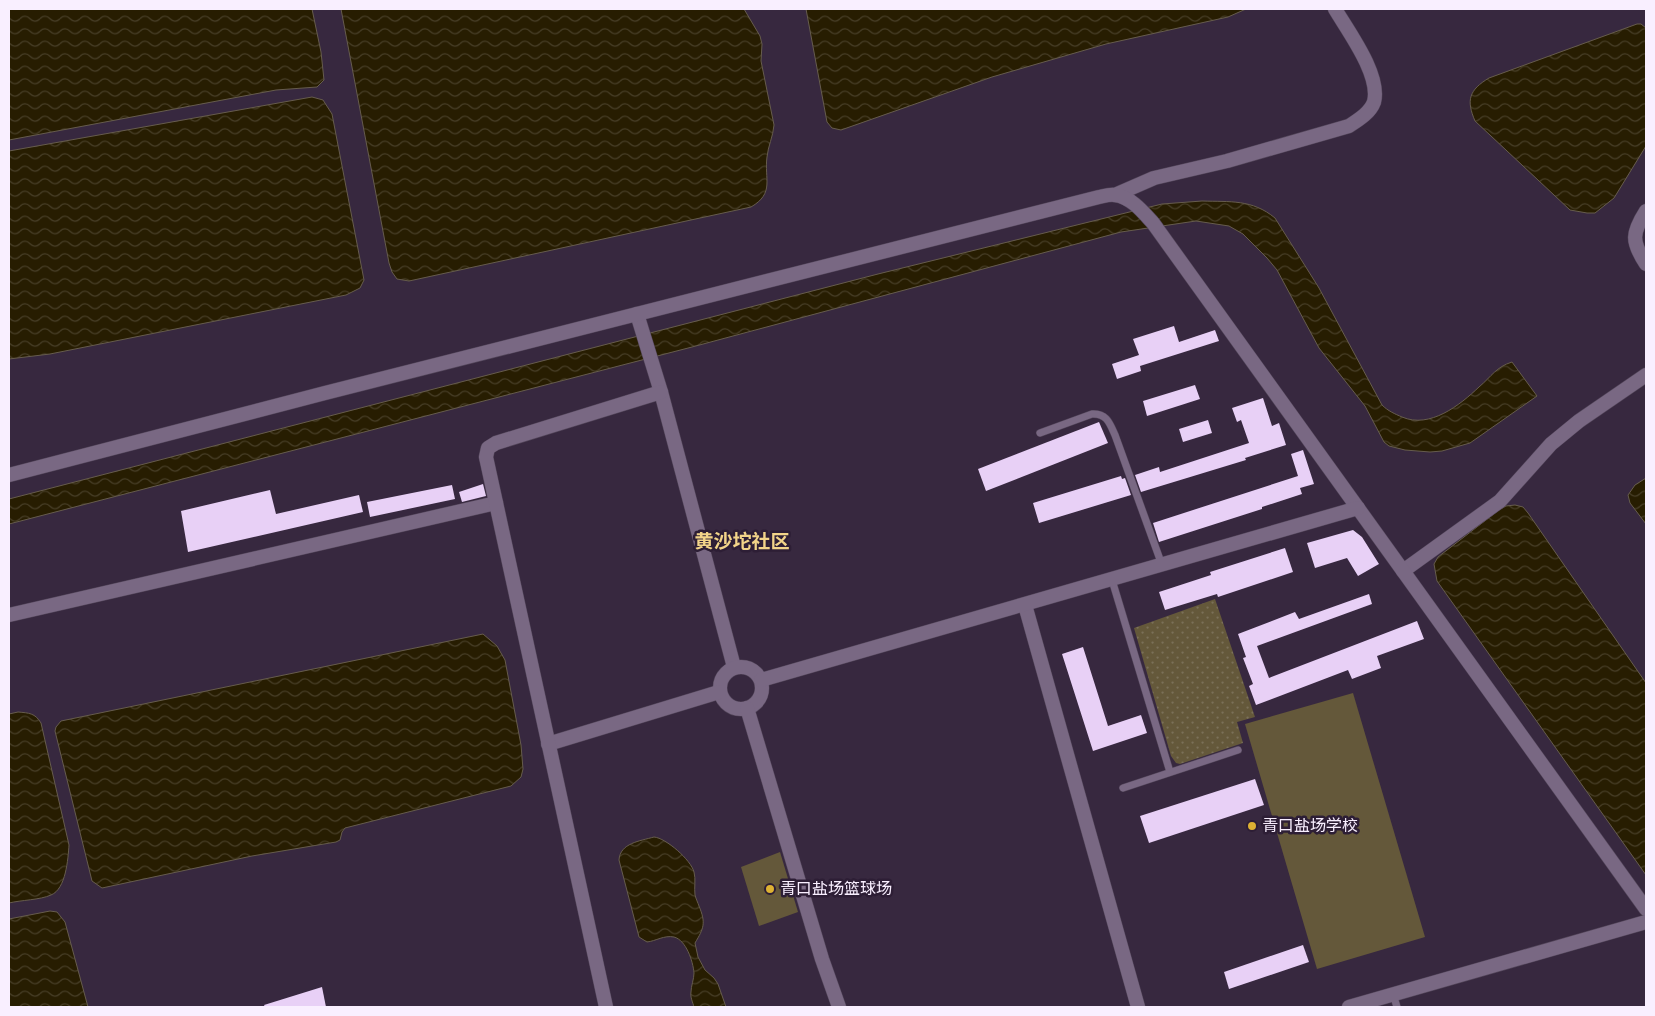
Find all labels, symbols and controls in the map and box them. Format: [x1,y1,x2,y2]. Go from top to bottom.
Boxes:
district label: 黄沙坨社区 [694,529,790,555]
place label: 青口盐场学校 [1262,815,1358,837]
marker: 青口盐场学校 [1246,820,1258,832]
place label: 青口盐场篮球场 [780,878,892,900]
marker: 青口盐场篮球场 [764,883,776,895]

